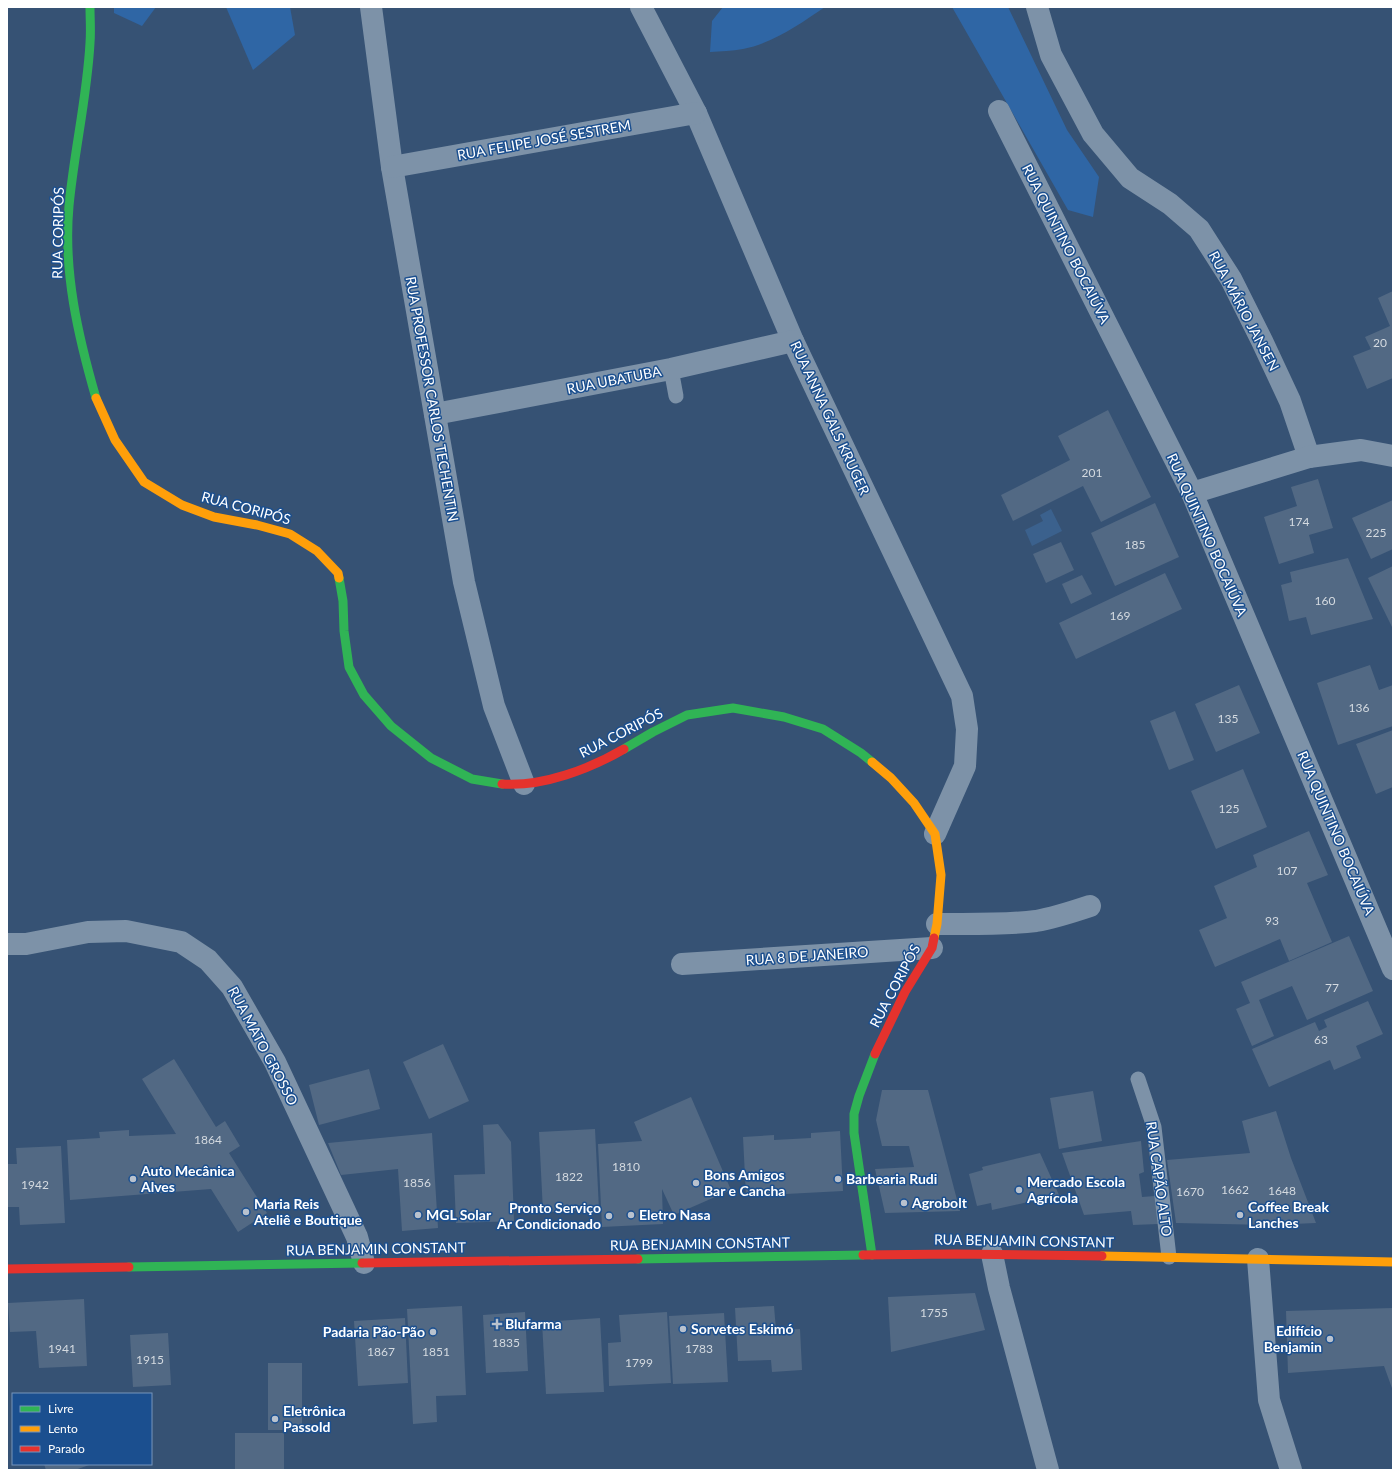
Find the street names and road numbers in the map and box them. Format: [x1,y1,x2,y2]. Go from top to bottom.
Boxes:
street label: RUA FELIPE JOSÉ SESTREM [456,116,632,163]
street label: RUA QUINTINO BOCAIÚVA [1019,161,1114,327]
street label: RUA CORIPÓS [48,187,67,279]
street label: RUA MÁRIO JANSEN [1206,248,1283,374]
street label: RUA PROFESSOR CARLOS TECHENTIN [403,275,462,523]
street label: RUA ANNA GALS KRUGER [787,338,874,498]
street label: RUA UBATUBA [565,362,663,397]
street label: RUA QUINTINO BOCAIÚVA [1164,451,1251,619]
street label: RUA CORIPÓS [200,487,293,528]
street label: RUA CORIPÓS [576,704,665,761]
street label: RUA QUINTINO BOCAIÚVA [1294,748,1379,918]
street label: RUA CORIPÓS [866,941,924,1030]
street label: RUA 8 DE JANEIRO [745,943,869,968]
street label: RUA MATO GROSSO [225,984,302,1108]
street label: RUA CAPÃO ALTO [1143,1120,1176,1237]
street label: RUA BENJAMIN CONSTANT [934,1230,1115,1251]
street label: RUA BENJAMIN CONSTANT [610,1233,791,1254]
street label: RUA BENJAMIN CONSTANT [286,1238,467,1259]

